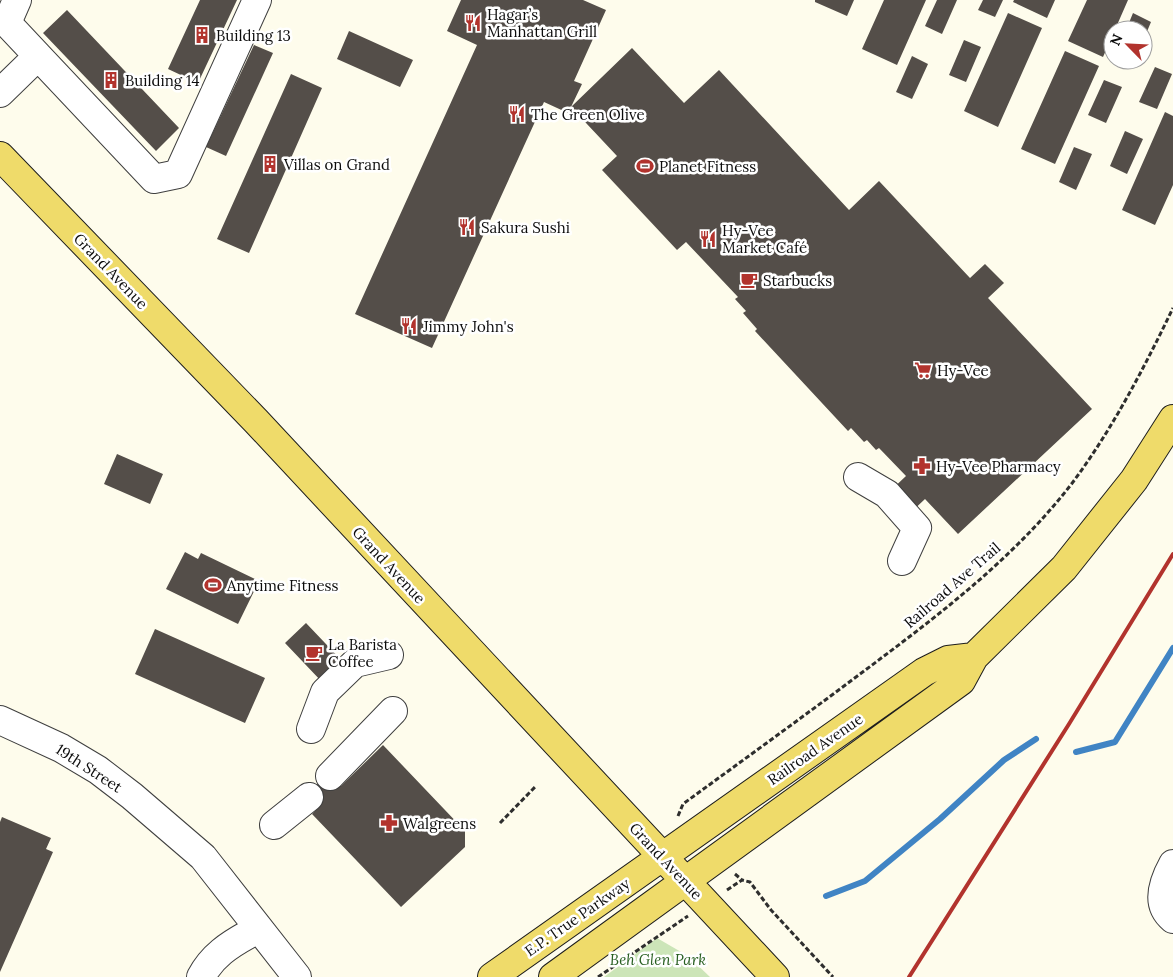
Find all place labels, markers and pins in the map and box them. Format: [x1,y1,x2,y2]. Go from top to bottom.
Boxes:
place label: Hagar’s Manhattan Grill [487,5,597,41]
restaurant icon: Hagar’s Manhattan Grill [463,13,483,33]
building icon: Building 13 [192,25,212,45]
place label: Building 13 [216,26,291,45]
building icon: Building 14 [101,70,121,90]
place label: Building 14 [125,71,200,90]
restaurant icon: The Green Olive [507,104,527,124]
place label: The Green Olive [531,105,645,124]
building icon: Villas on Grand [260,154,280,174]
place label: Villas on Grand [283,155,390,174]
sports icon: Planet Fitness [635,156,655,176]
place label: Planet Fitness [659,157,756,176]
restaurant icon: Sakura Sushi [457,217,477,237]
place label: Sakura Sushi [481,218,570,237]
place label: Hy-Vee Market Café [722,221,807,257]
restaurant icon: Hy-Vee Market Café [698,229,718,249]
cafe icon: Starbucks [739,270,759,290]
place label: Starbucks [763,271,832,290]
restaurant icon: Jimmy John's [399,316,419,336]
place label: Jimmy John's [422,317,514,336]
supermarket icon: Hy-Vee [913,360,933,380]
place label: Hy-Vee [937,361,989,380]
pharmacy icon: Hy-Vee Pharmacy [912,456,932,476]
place label: Hy-Vee Pharmacy [936,457,1061,476]
sports icon: Anytime Fitness [203,575,223,595]
place label: Anytime Fitness [226,576,338,595]
place label: La Barista Coffee [328,635,397,671]
cafe icon: La Barista Coffee [304,643,324,663]
pharmacy icon: Walgreens [379,813,399,833]
place label: Walgreens [403,814,476,833]

